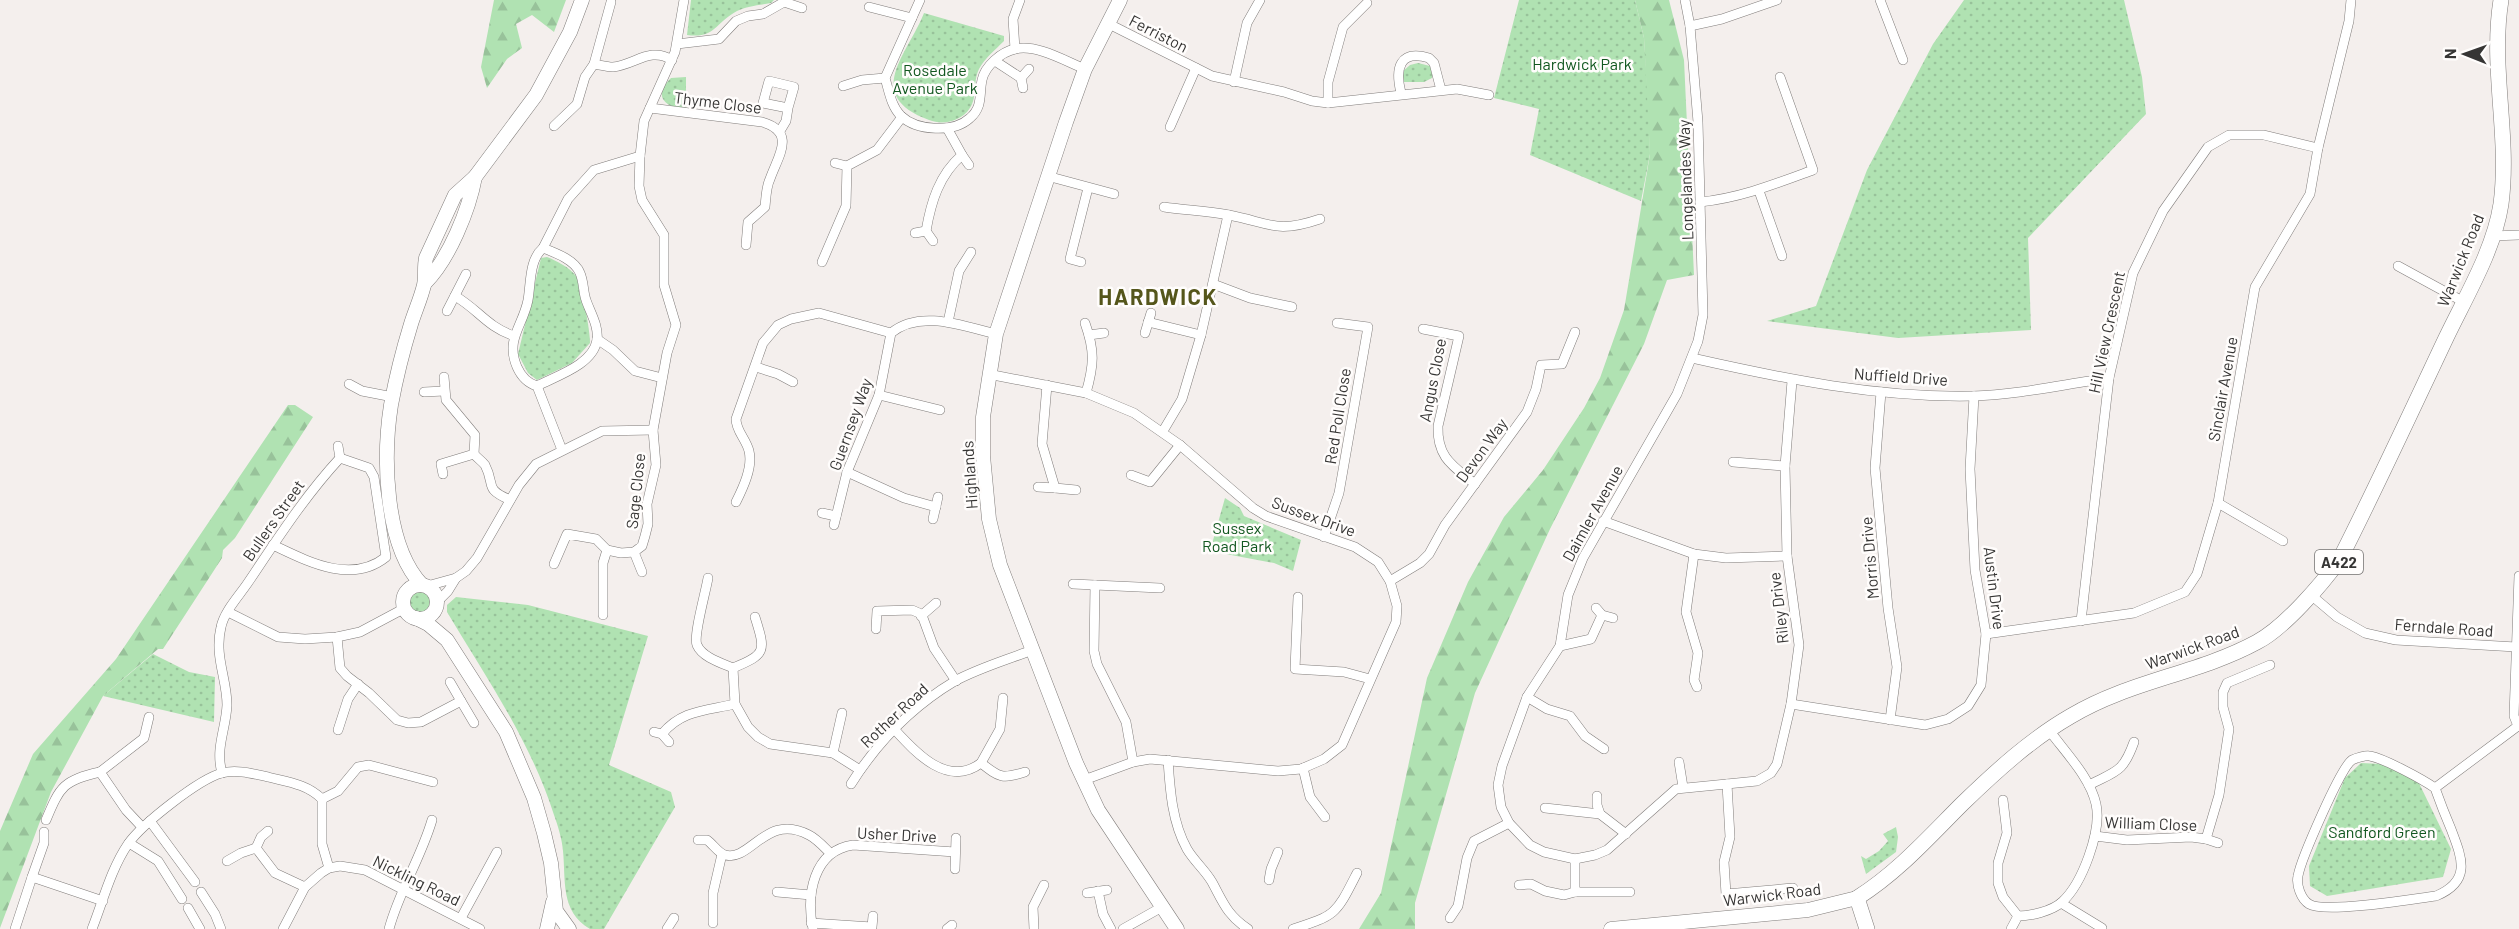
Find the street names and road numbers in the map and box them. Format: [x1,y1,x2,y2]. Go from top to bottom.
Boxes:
street label: Ferriston [1126,10,1192,56]
street label: Thyme Close [673,87,763,117]
street label: Longelandes Way [1673,119,1697,241]
street label: Warwick Road [2433,211,2487,309]
street label: Hill View Crescent [2084,269,2128,395]
street label: Sinclair Avenue [2203,335,2241,443]
street label: Angus Close [1415,337,1449,423]
street label: Nuffield Drive [1853,363,1949,389]
street label: Red Poll Close [1320,367,1354,465]
street label: Guernsey Way [825,375,876,473]
street label: Devon Way [1451,414,1511,486]
street label: Highlands [957,440,981,510]
street label: Sage Close [622,452,648,530]
street label: Daimler Avenue [1558,461,1626,565]
street label: Bullers Street [238,476,308,564]
street label: Sussex Drive [1269,492,1359,540]
street label: Morris Drive [1856,516,1882,600]
street label: Austin Drive [1980,545,2010,631]
road number: A422 [2315,550,2363,574]
street label: Riley Drive [1764,571,1792,645]
street label: Ferndale Road [2394,614,2494,640]
street label: Warwick Road [2143,621,2241,673]
street label: Rother Road [856,679,932,751]
street label: William Close [2104,812,2198,834]
street label: Usher Drive [857,822,937,846]
street label: Nickling Road [370,851,464,909]
street label: Warwick Road [1722,879,1822,909]

